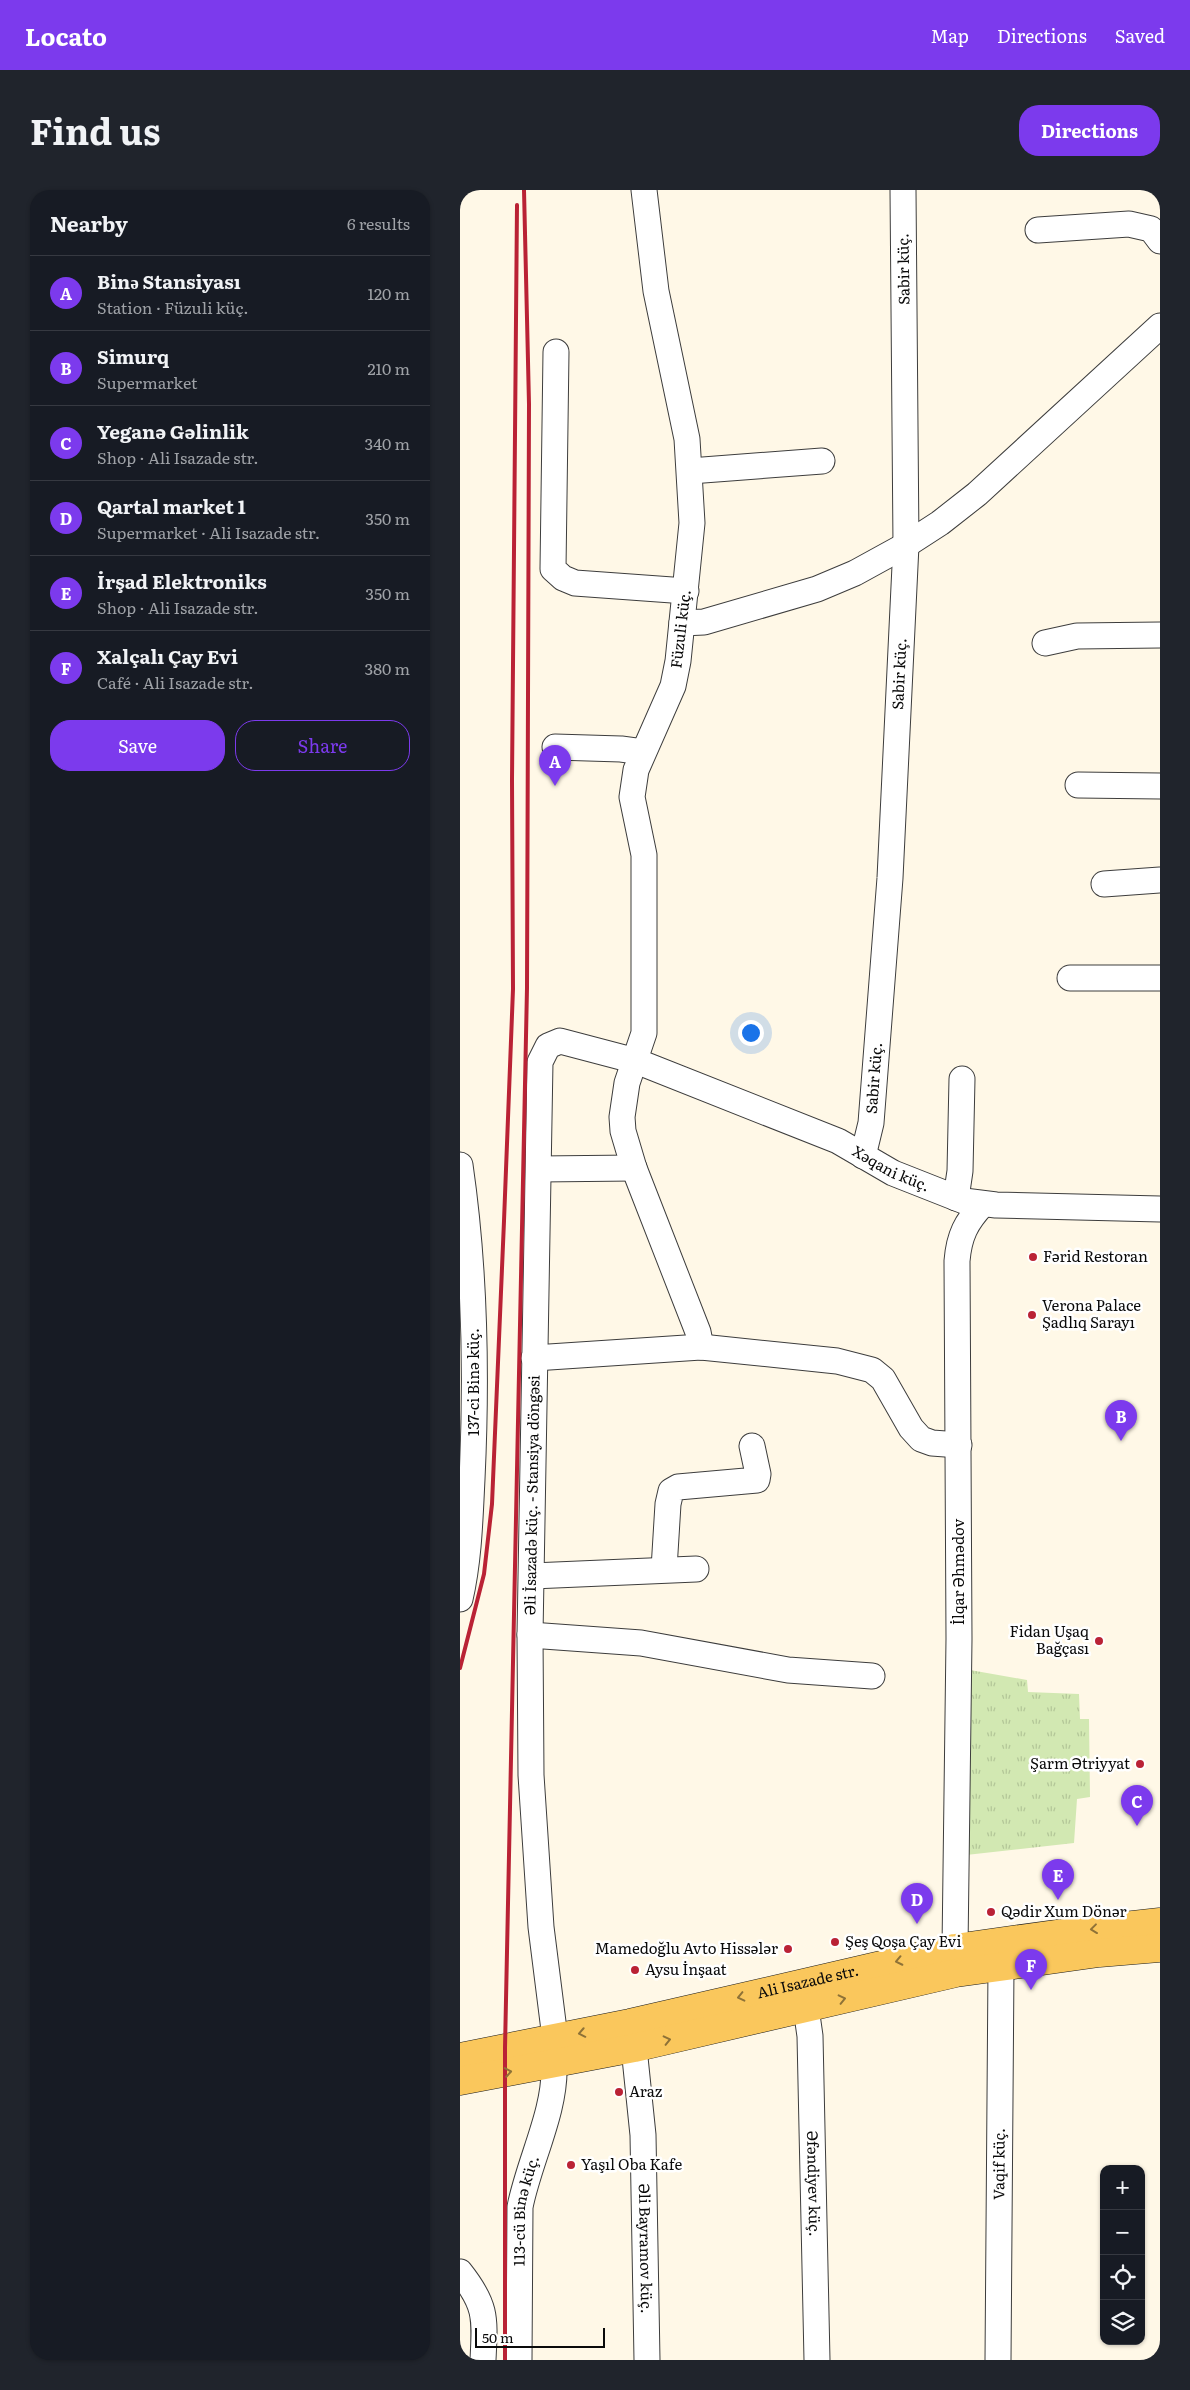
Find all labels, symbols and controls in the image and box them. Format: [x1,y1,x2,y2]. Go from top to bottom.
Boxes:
text: Locato [25,18,107,53]
text: Map [931,22,969,49]
text: Directions [997,22,1087,49]
text: Saved [1115,22,1165,49]
text: Find us [30,104,160,156]
button: Directions [1019,105,1160,156]
text: Nearby [50,207,128,238]
text: 6 results [347,211,410,235]
street label: Sabir küç. [890,233,915,305]
text: Binǝ Stansiyası [97,267,241,295]
text: A [60,281,72,305]
text: 120 m [367,281,410,305]
text: Station · Füzuli küç. [97,295,249,319]
text: Simurq [97,342,169,370]
text: B [60,356,72,380]
text: 210 m [367,356,410,380]
text: Supermarket [97,370,197,394]
text: Yeganə Gəlinlik [97,417,249,445]
text: C [60,431,72,455]
text: 340 m [365,431,410,455]
text: Shop · Ali Isazade str. [97,445,259,469]
text: Qartal market 1 [97,492,246,520]
text: D [60,506,72,530]
text: 350 m [365,506,410,530]
text: Supermarket · Ali Isazade str. [97,520,320,544]
text: İrşad Elektroniks [97,567,267,595]
text: E [61,581,71,605]
text: 350 m [365,581,410,605]
street label: Füzuli küç. [663,588,696,670]
text: Shop · Ali Isazade str. [97,595,259,619]
street label: Sabir küç. [885,637,912,710]
text: Xalçalı Çay Evi [97,642,238,670]
text: F [61,656,71,680]
text: 380 m [365,656,410,680]
text: Café · Ali Isazade str. [97,670,254,694]
button: Save [50,720,225,771]
button: Share [235,720,410,771]
pin: A [539,745,571,786]
your location [738,1020,764,1046]
street label: Sabir küç. [859,1041,887,1115]
street label: Xəqani küç. [848,1139,933,1196]
place label: Fərid Restoran [1043,1244,1148,1267]
marker: Fərid Restoran [1027,1251,1039,1263]
place label: Verona Palace Şadlıq Sarayı [1042,1293,1141,1333]
marker: Verona Palace Şadlıq Sarayı [1026,1309,1038,1321]
street label: 137-ci Binə küç. [461,1328,484,1436]
street label: Əli İsazadə küç. - Stansiya döngəsi [517,1375,545,1616]
pin: B [1105,1400,1137,1441]
street label: İlqar Əhmədov [946,1519,969,1625]
place label: Fidan Uşaq Bağçası [1009,1619,1089,1659]
marker: Fidan Uşaq Bağçası [1093,1635,1105,1647]
place label: Şarm Ətriyyat [1030,1751,1130,1774]
marker: Şarm Ətriyyat [1134,1758,1146,1770]
pin: C [1121,1785,1153,1826]
pin: E [1042,1859,1074,1900]
pin: D [901,1883,933,1924]
place label: Qədir Xum Dönər [1001,1899,1127,1922]
marker: Qədir Xum Dönər [985,1906,997,1918]
one-way arrow [1090,1923,1098,1934]
place label: Şeş Qoşa Çay Evi [845,1929,961,1952]
place label: Mamedoğlu Avto Hissələr [595,1936,778,1959]
marker: Şeş Qoşa Çay Evi [829,1936,841,1948]
marker: Mamedoğlu Avto Hissələr [782,1943,794,1955]
pin: F [1015,1949,1047,1990]
one-way arrow [895,1955,904,1966]
place label: Aysu İnşaat [645,1957,727,1980]
street label: Ali Isazade str. [754,1958,861,2003]
marker: Aysu İnşaat [629,1964,641,1976]
one-way arrow [736,1991,745,2002]
one-way arrow [838,1994,847,2005]
one-way arrow [578,2027,587,2038]
one-way arrow [663,2035,672,2046]
one-way arrow [504,2068,512,2078]
place label: Araz [629,2079,662,2102]
marker: Araz [613,2086,625,2098]
street label: Vaqif küç. [986,2128,1010,2200]
street label: Əfəndiyev küç. [802,2130,827,2237]
street label: 113-cü Binə küç. [507,2152,544,2266]
place label: Yaşıl Oba Kafe [581,2152,682,2175]
marker: Yaşıl Oba Kafe [565,2159,577,2171]
map controls [1100,2165,1145,2345]
button: + [1100,2165,1145,2210]
street label: Əli Bayramov küç. [634,2183,659,2314]
button: − [1100,2210,1145,2255]
button: locate [1100,2255,1145,2300]
button: layers [1100,2300,1145,2345]
scale bar [475,2325,605,2348]
text: 50 m [482,2327,514,2347]

